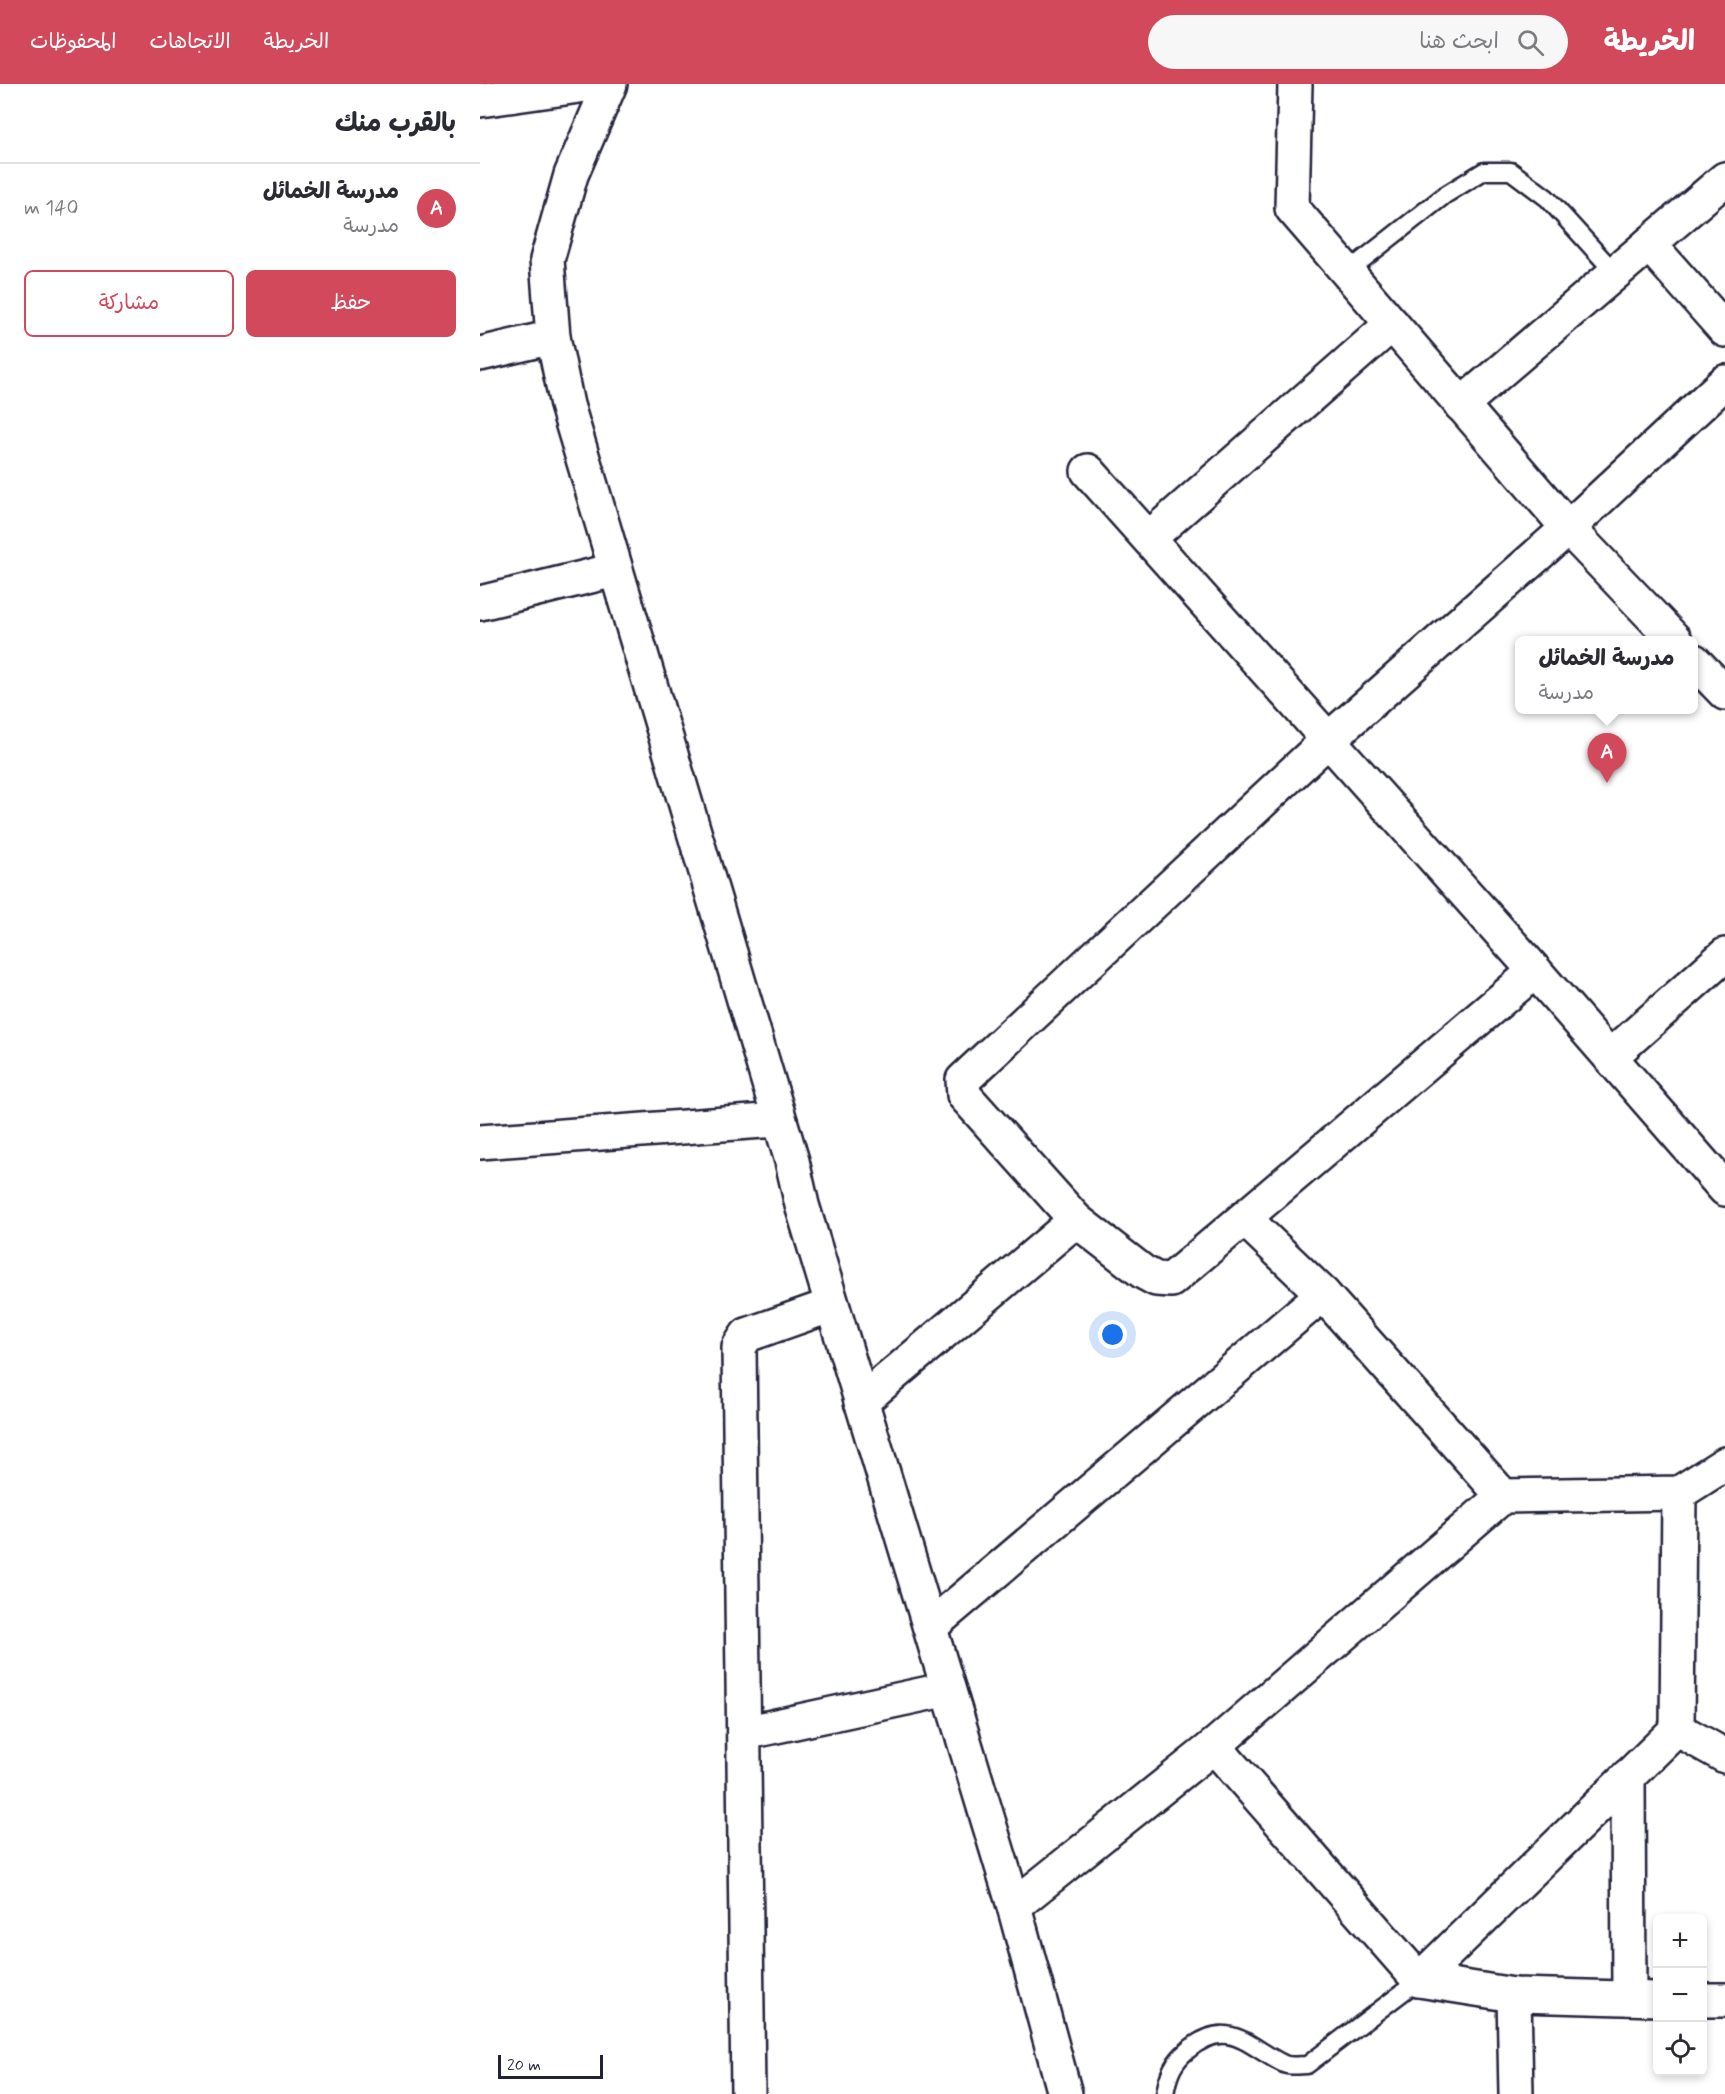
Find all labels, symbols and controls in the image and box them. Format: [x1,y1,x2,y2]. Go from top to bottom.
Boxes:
search box [1148,15,1568,69]
text: الخريطة [1604,24,1695,61]
icon: search [1514,26,1547,59]
text: المحفوظات [30,28,116,56]
text: الاتجاهات [149,28,231,56]
text: الخريطة [264,28,329,56]
text: ابحث هنا [1419,28,1499,56]
text: بالقرب منك [335,107,456,141]
text: مدرسة الخمائل [263,178,399,206]
text: 140 m [24,195,78,222]
text: A [430,195,443,222]
text: مدرسة [343,213,399,240]
button: مشاركة [24,270,234,337]
button: حفظ [246,270,456,337]
popup [1515,636,1698,714]
text: مدرسة الخمائل [1538,645,1675,673]
text: مدرسة [1538,680,1594,707]
pin: A [1588,734,1626,783]
your location [1098,1320,1127,1349]
map controls [1653,1914,1707,2076]
button: + [1653,1914,1707,1968]
button: − [1653,1968,1707,2022]
button: locate [1653,2022,1707,2076]
scale bar [498,2052,603,2080]
text: 20 m [507,2055,541,2076]

